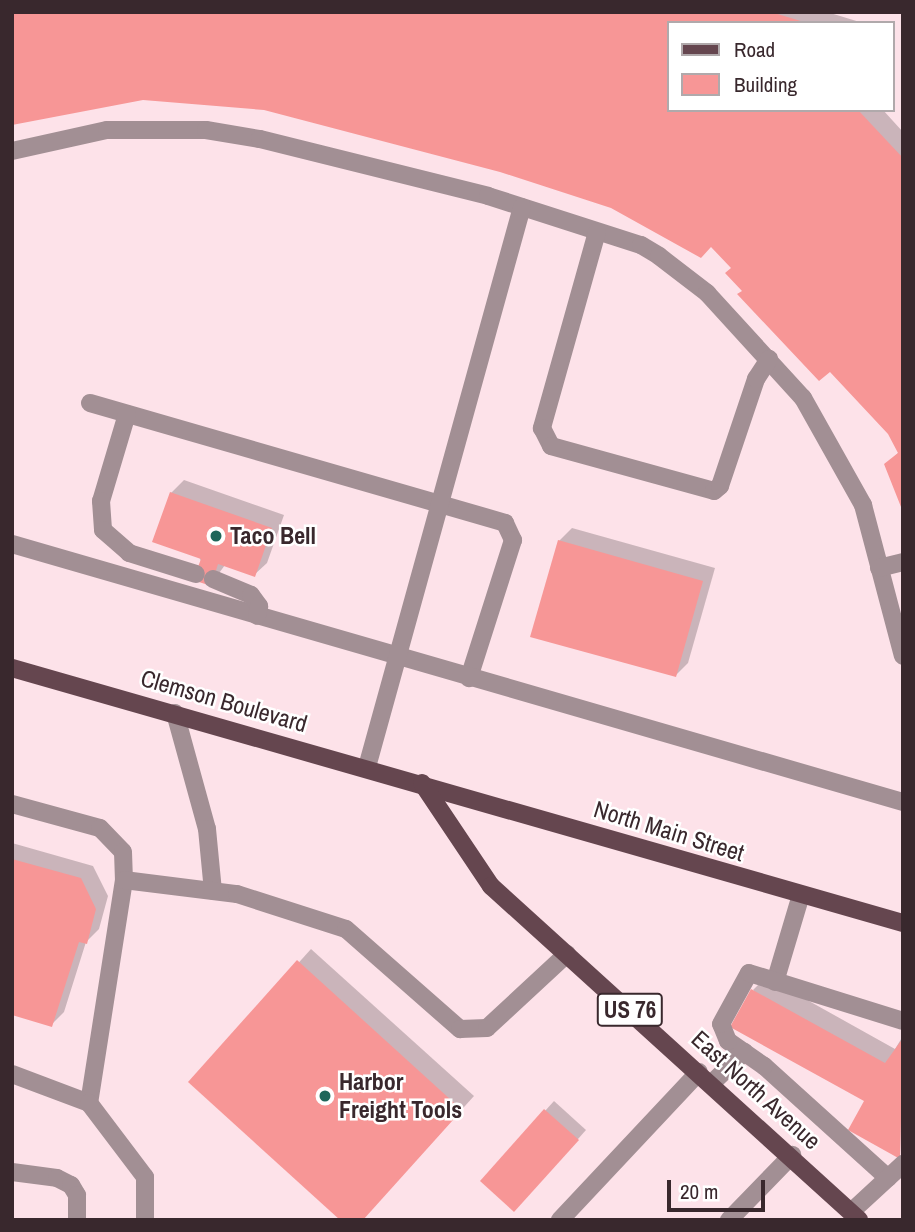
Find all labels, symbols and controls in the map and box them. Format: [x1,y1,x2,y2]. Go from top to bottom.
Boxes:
legend [666,21,894,112]
text: Road [734,35,775,64]
text: Building [734,70,797,99]
place label: Taco Bell [230,522,316,550]
marker: Taco Bell [208,528,224,544]
street label: Clemson Boulevard [137,663,311,739]
street label: North Main Street [591,795,747,867]
road number: US 76 [597,990,663,1030]
street label: East North Avenue [685,1024,827,1156]
place label: Harbor Freight Tools [339,1068,462,1124]
marker: Harbor Freight Tools [317,1088,333,1104]
scale bar [670,1166,768,1210]
text: 20 m [680,1177,718,1206]

